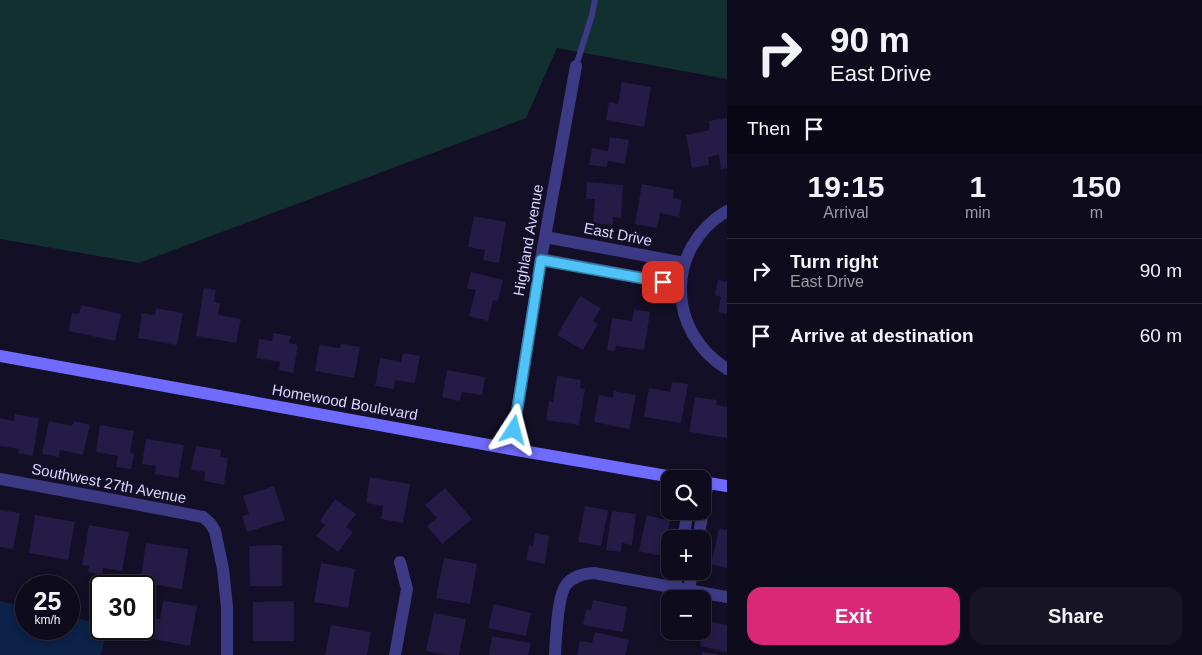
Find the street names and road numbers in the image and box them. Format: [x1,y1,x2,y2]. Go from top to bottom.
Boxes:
street label: Highland Avenue [510,183,546,297]
street label: East Drive [582,219,654,249]
street label: Homewood Boulevard [271,381,419,423]
street label: Southwest 27th Avenue [30,460,188,506]

